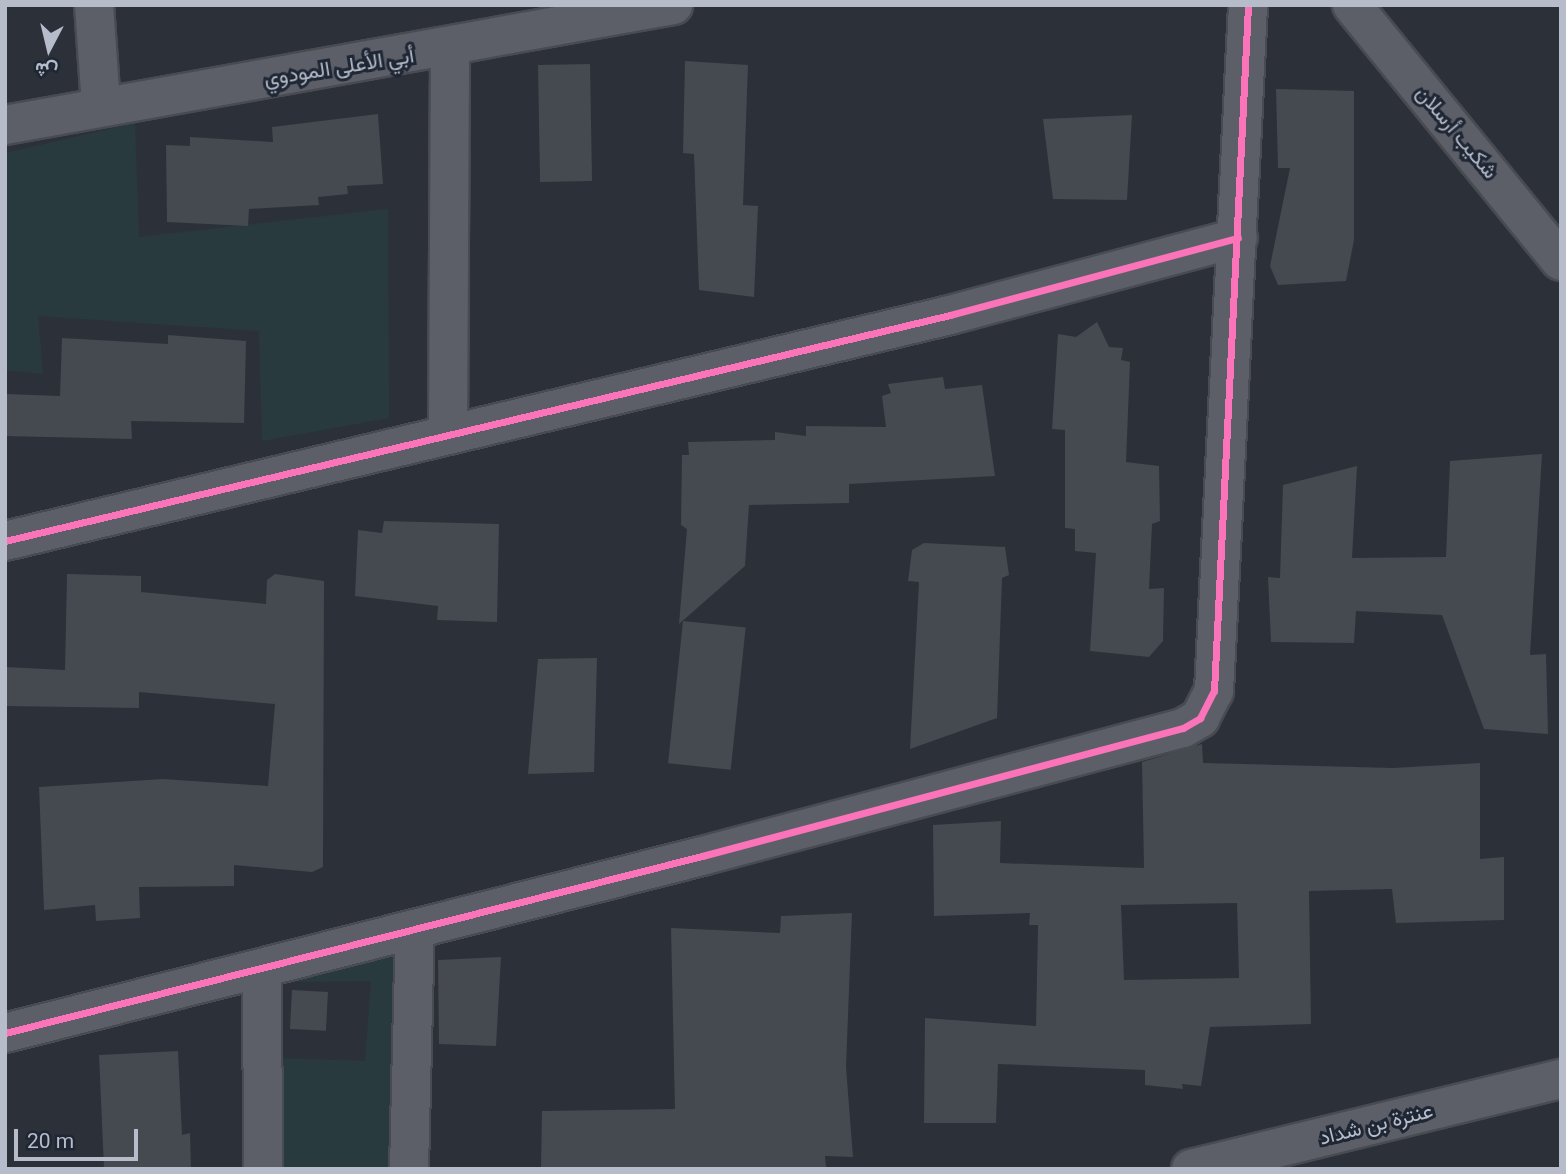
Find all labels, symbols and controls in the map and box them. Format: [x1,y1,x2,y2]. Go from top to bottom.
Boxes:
north arrow [14,14,84,84]
street label: أبي الأعلى المودوي [262,43,416,91]
text: ش [34,58,59,83]
street label: شكيب أرسلان [1411,80,1503,184]
street label: عنترة بن شداد [1317,1098,1435,1150]
scale bar [18,1114,142,1158]
text: 20 m [27,1129,74,1153]

